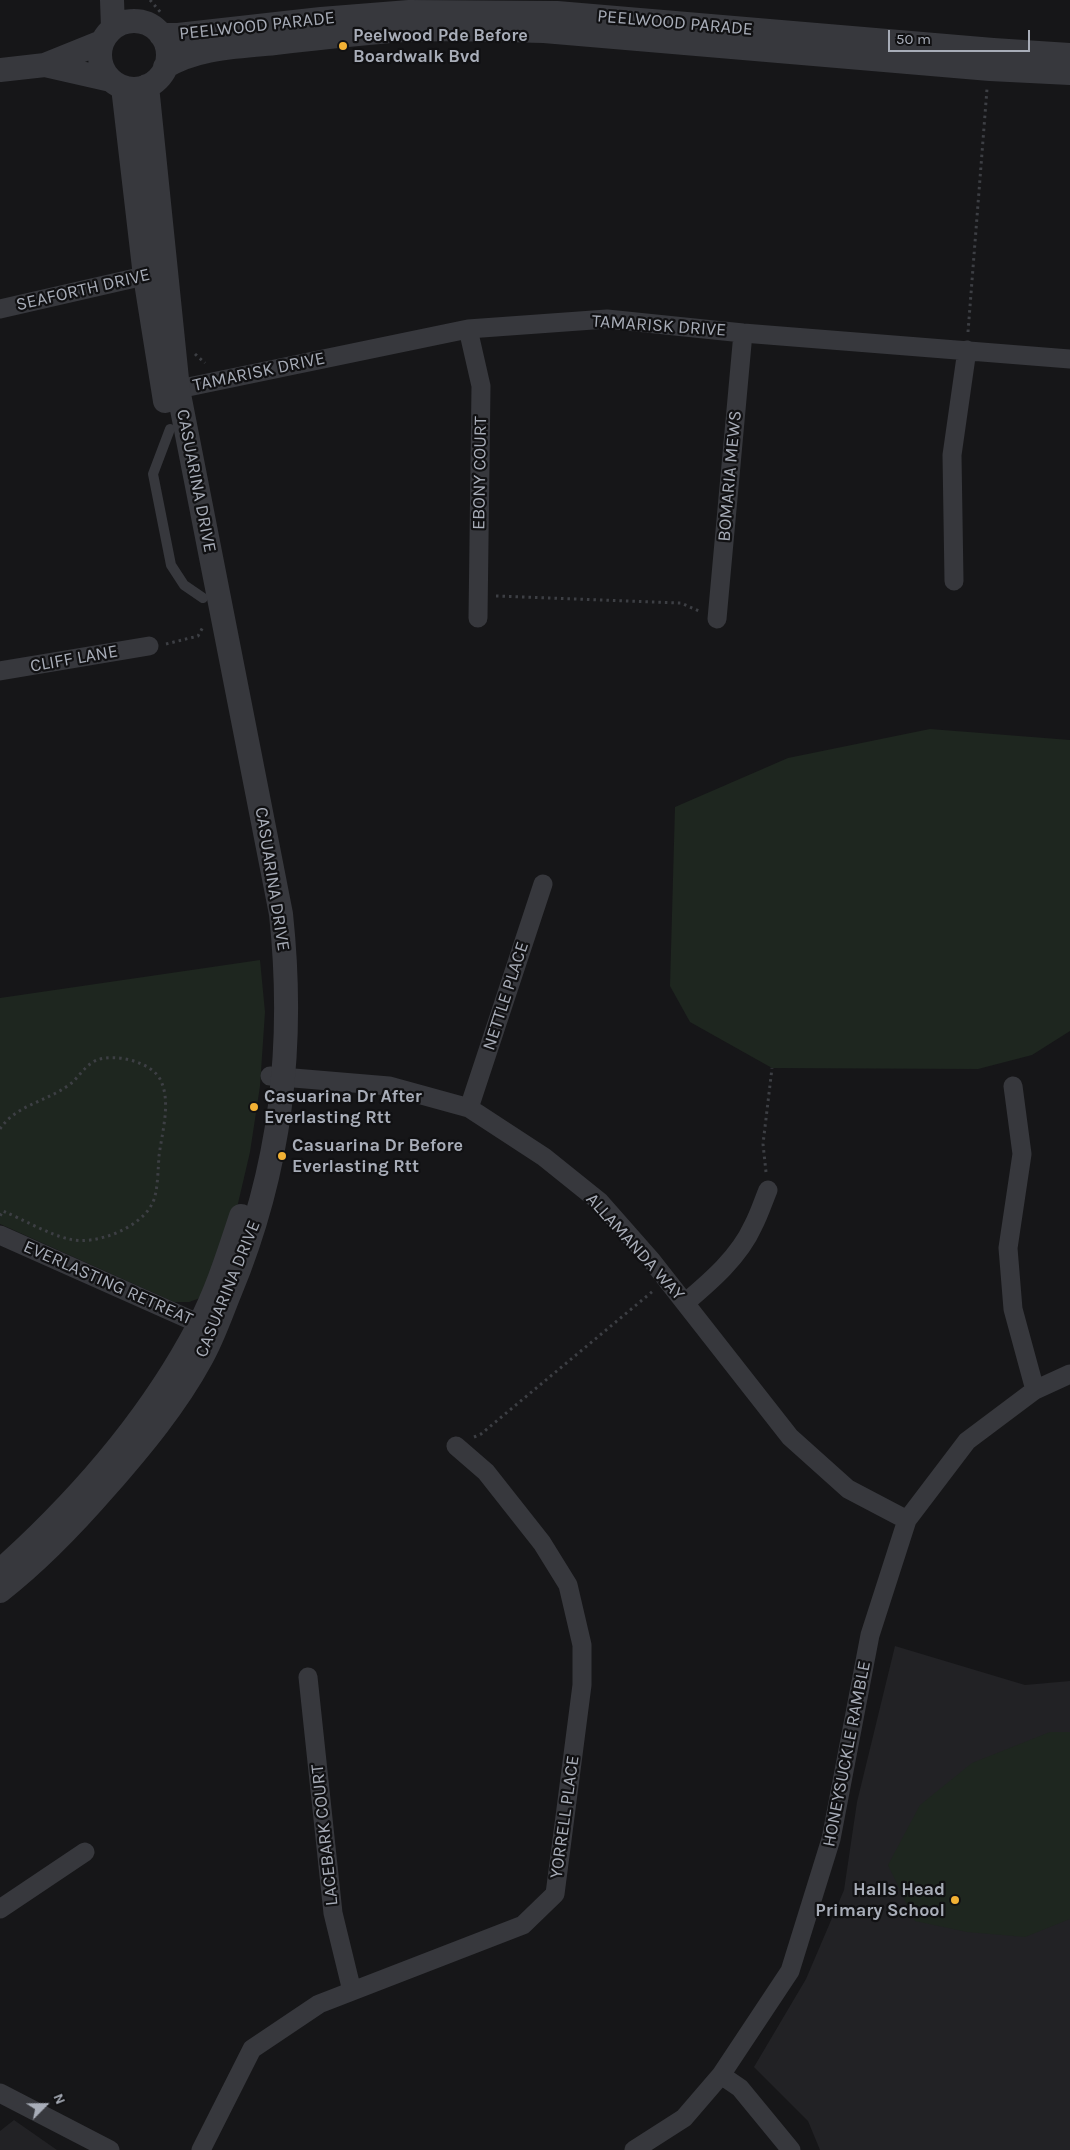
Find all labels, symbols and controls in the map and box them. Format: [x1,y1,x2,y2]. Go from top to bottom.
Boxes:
street label: PEELWOOD PARADE [596,5,754,41]
street label: PEELWOOD PARADE [178,7,336,45]
scale bar [890,20,1032,52]
place label: Peelwood Pde Before Boardwalk Bvd [353,25,528,68]
text: 50 m [896,30,931,48]
marker: Peelwood Pde Before Boardwalk Bvd [337,40,349,52]
street label: SEAFORTH DRIVE [14,264,152,316]
street label: TAMARISK DRIVE [591,311,727,341]
street label: TAMARISK DRIVE [191,347,327,397]
street label: CASUARINA DRIVE [172,408,220,554]
street label: BOMARIA MEWS [714,410,746,542]
street label: EBONY COURT [468,416,492,530]
street label: CLIFF LANE [28,641,120,677]
street label: CASUARINA DRIVE [250,805,294,953]
street label: NETTLE PLACE [478,939,534,1053]
place label: Casuarina Dr After Everlasting Rtt [264,1086,422,1128]
marker: Casuarina Dr After Everlasting Rtt [248,1101,260,1113]
place label: Casuarina Dr Before Everlasting Rtt [292,1135,463,1178]
marker: Casuarina Dr Before Everlasting Rtt [276,1150,288,1162]
street label: ALLAMANDA WAY [581,1189,689,1305]
street label: CASUARINA DRIVE [191,1217,265,1361]
street label: EVERLASTING RETREAT [20,1236,196,1330]
street label: HONEYSUCKLE RAMBLE [818,1659,876,1849]
street label: YORRELL PLACE [546,1754,584,1880]
street label: LACEBARK COURT [307,1763,343,1907]
place label: Halls Head Primary School [815,1879,945,1922]
marker: Halls Head Primary School [949,1894,961,1906]
north arrow [20,2080,70,2130]
text: N [49,2091,69,2107]

